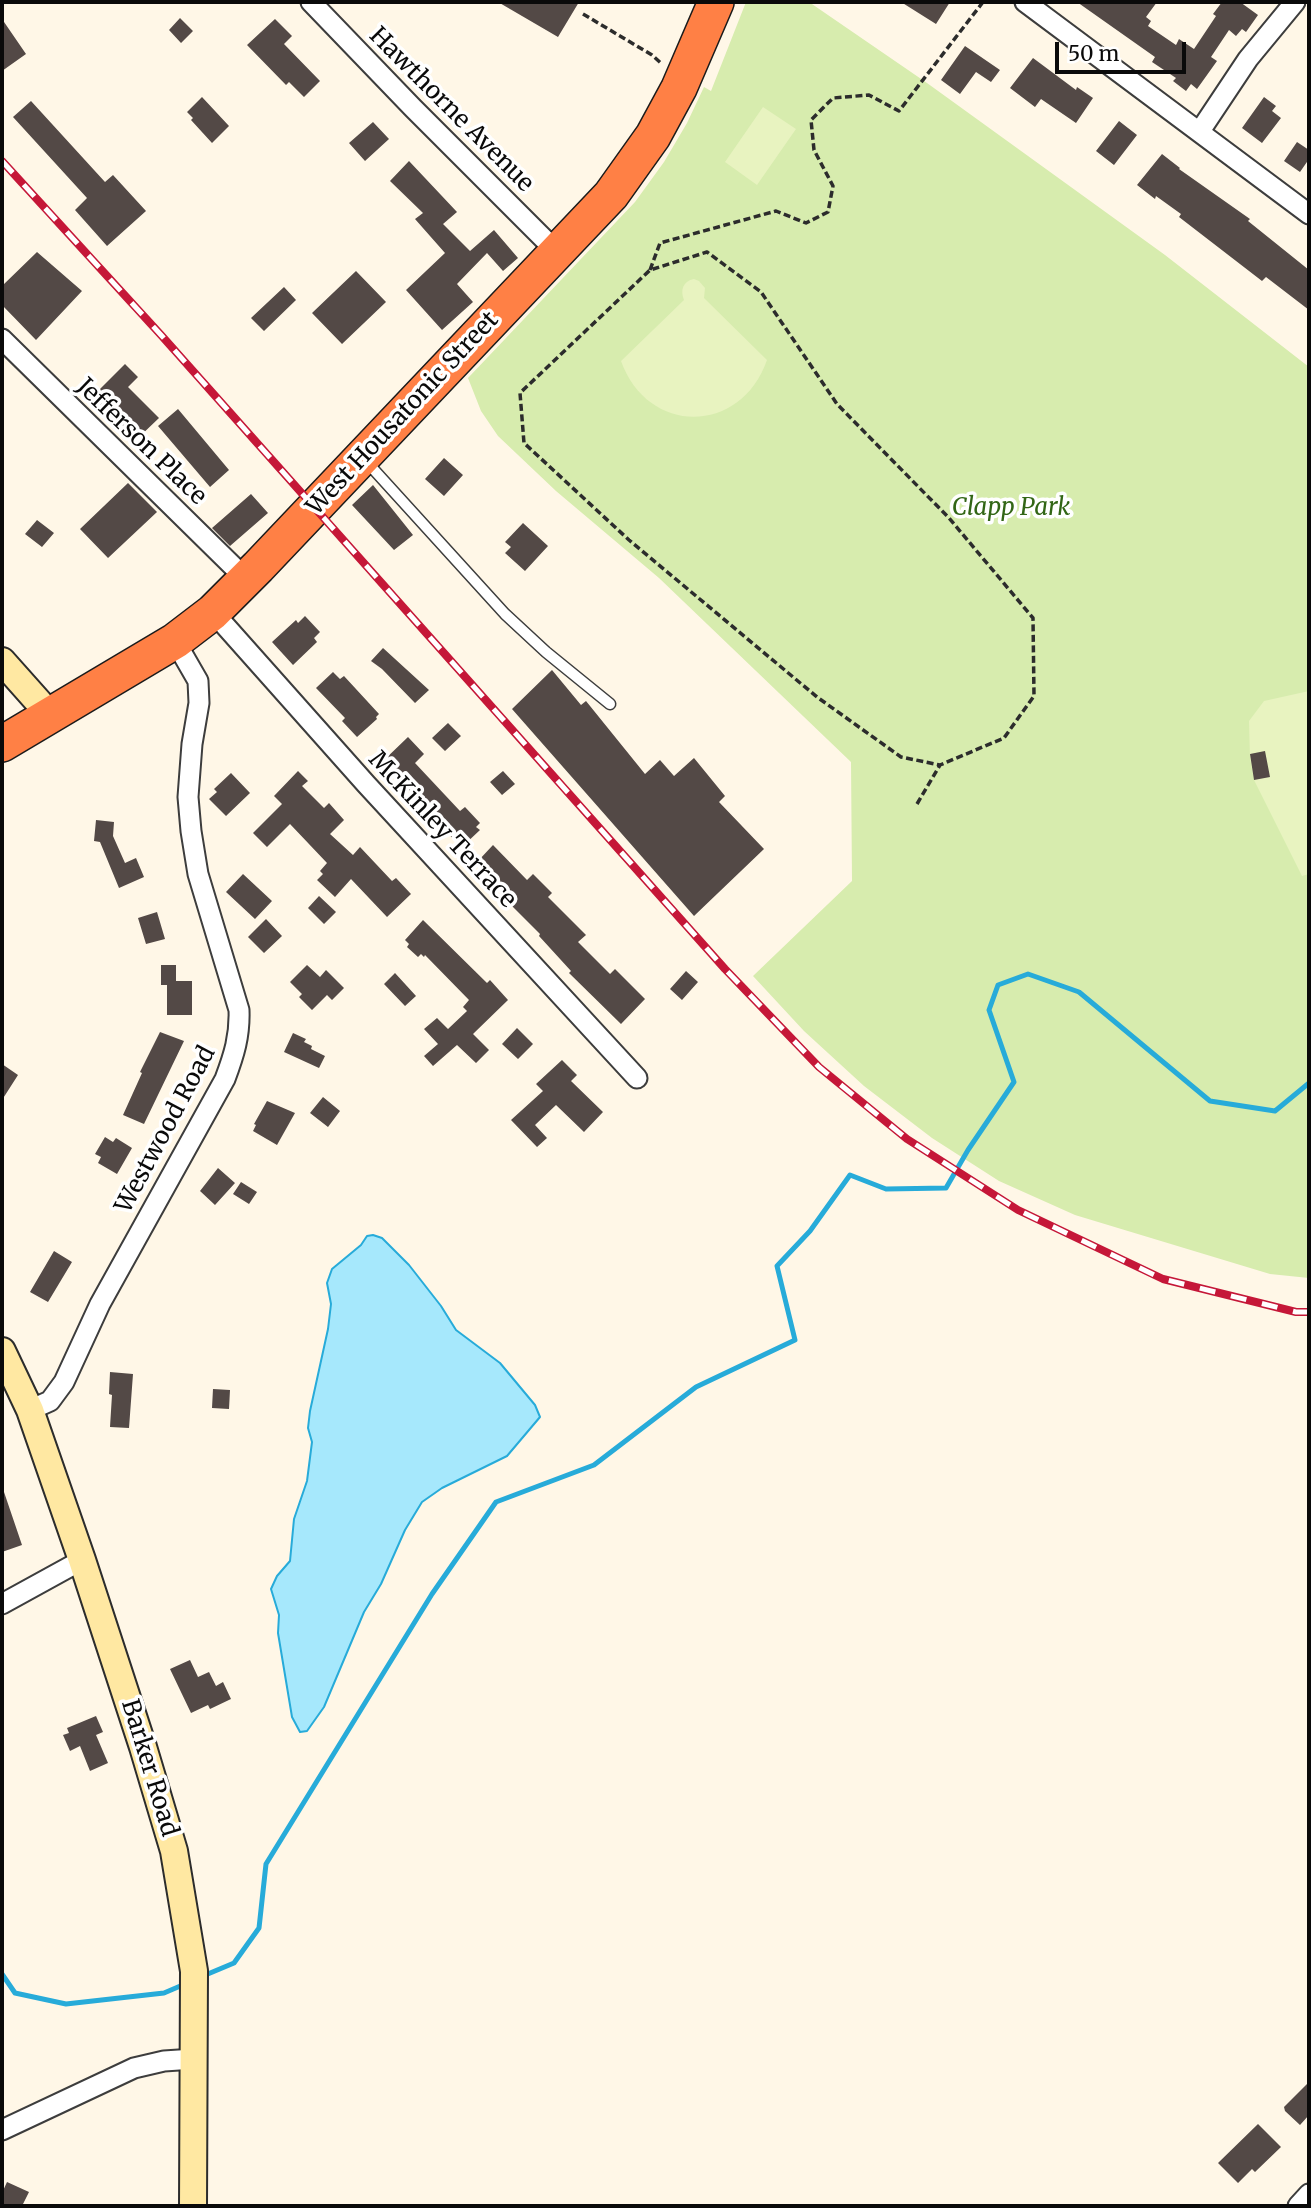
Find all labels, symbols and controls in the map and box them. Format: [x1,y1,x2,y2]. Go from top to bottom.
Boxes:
street label: Hawthorne Avenue [363,22,539,198]
scale bar [1059,28,1190,72]
text: 50 m [1068,40,1119,67]
street label: West Housatonic Street [301,306,505,522]
street label: Jefferson Place [70,373,212,511]
park label: Clapp Park [952,494,1070,522]
street label: McKinley Terrace [362,746,522,914]
street label: Westwood Road [110,1042,222,1218]
street label: Barker Road [115,1696,183,1840]

